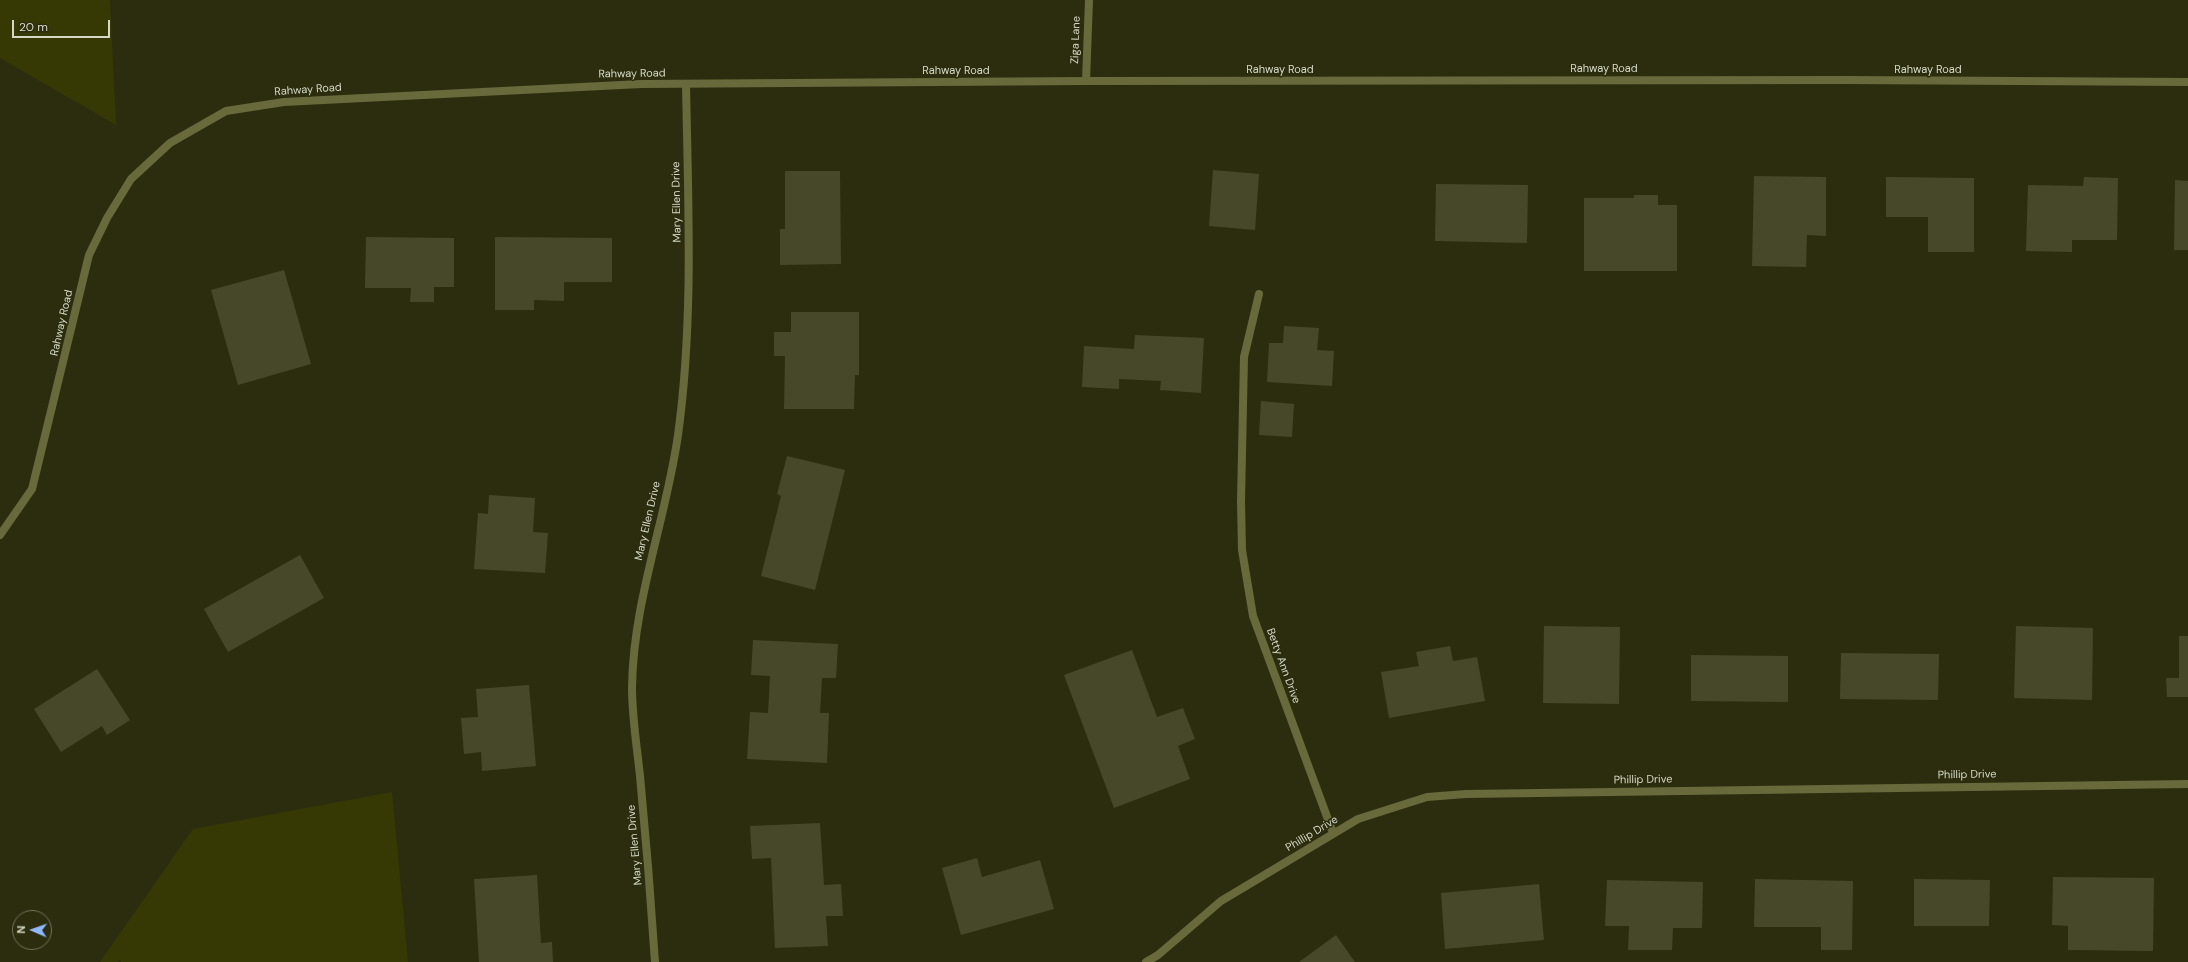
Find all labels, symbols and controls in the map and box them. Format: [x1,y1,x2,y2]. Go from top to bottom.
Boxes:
scale bar [14,12,112,38]
street label: Ziga Lane [1069,16,1083,64]
text: 20 m [19,19,48,35]
street label: Rahway Road [1570,62,1638,76]
street label: Rahway Road [1246,63,1314,77]
street label: Rahway Road [1894,63,1962,77]
street label: Rahway Road [922,64,990,78]
street label: Rahway Road [598,67,666,81]
street label: Rahway Road [274,81,342,99]
street label: Mary Ellen Drive [670,161,684,243]
street label: Rahway Road [48,289,76,357]
street label: Mary Ellen Drive [632,480,664,562]
street label: Betty Ann Drive [1263,626,1303,706]
street label: Phillip Drive [1938,768,1996,782]
street label: Phillip Drive [1614,773,1672,787]
street label: Mary Ellen Drive [625,804,645,886]
street label: Phillip Drive [1283,813,1341,855]
north arrow [12,910,52,950]
text: N [14,925,28,934]

